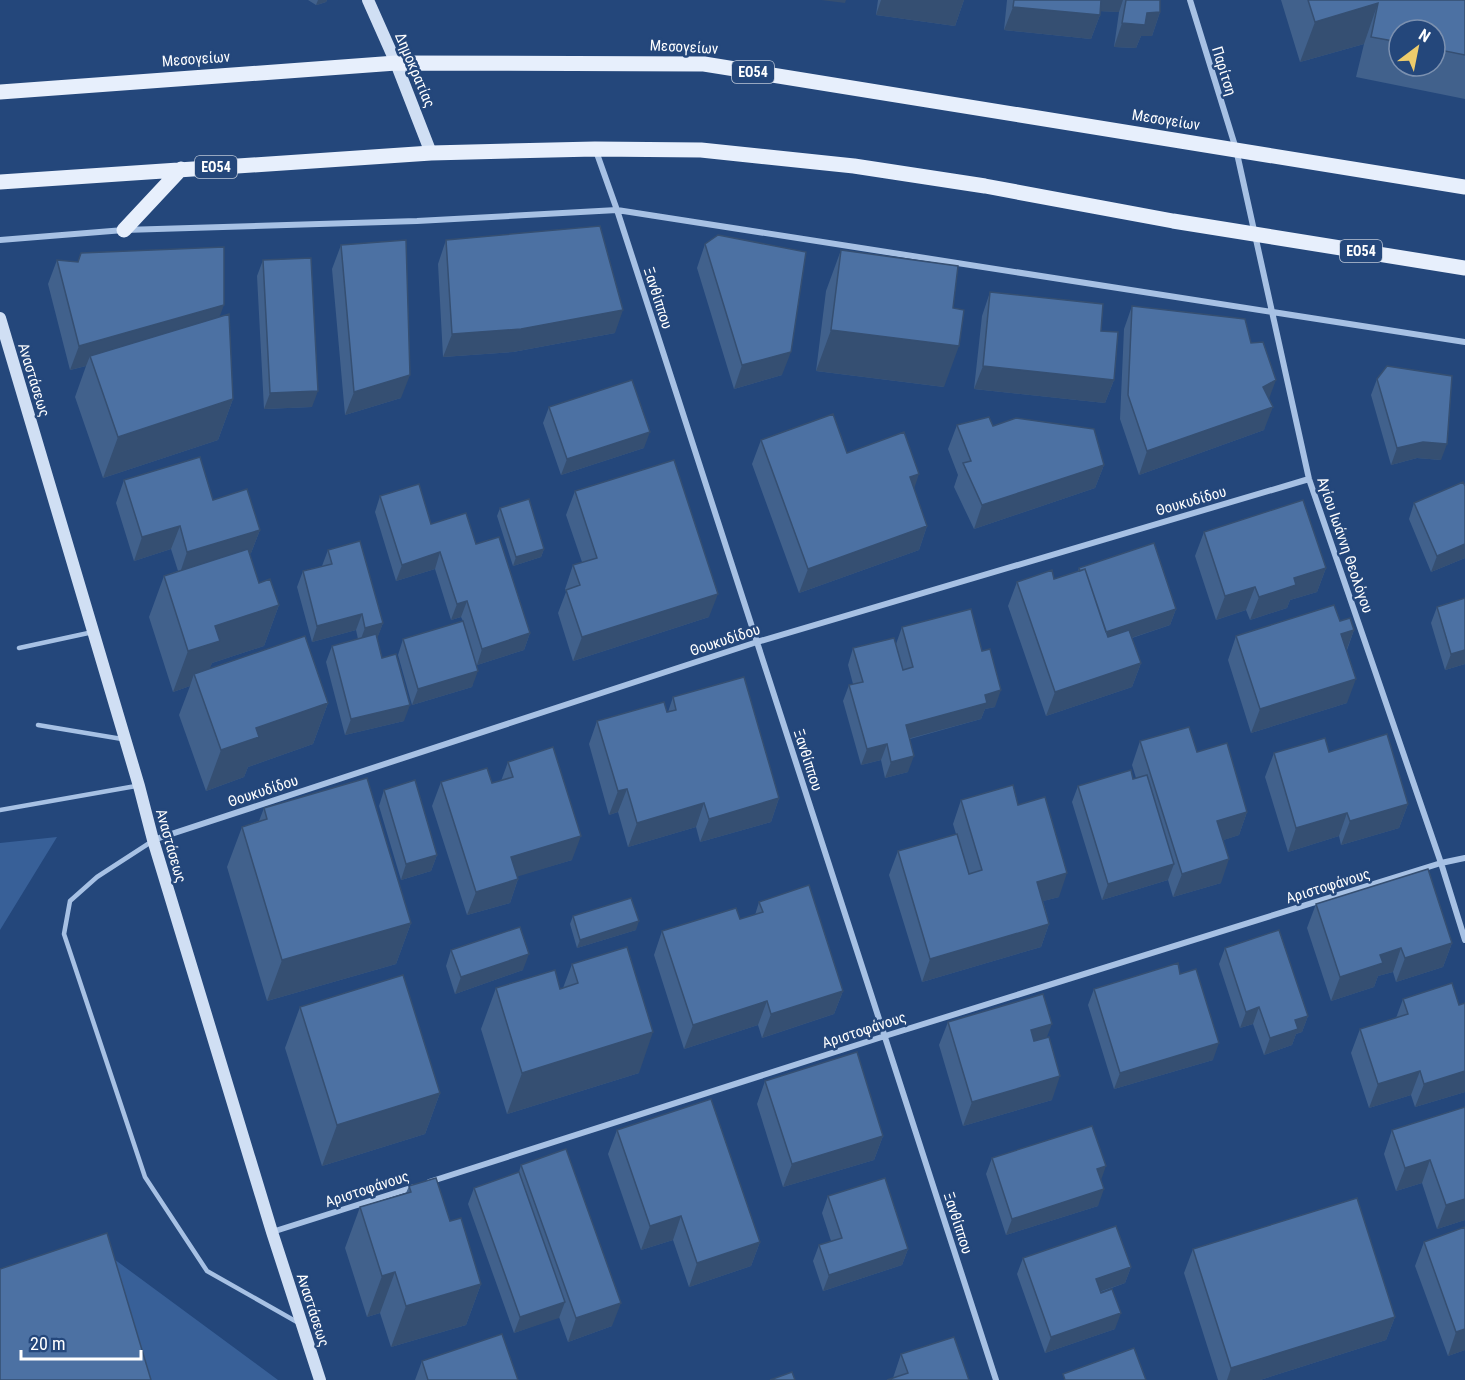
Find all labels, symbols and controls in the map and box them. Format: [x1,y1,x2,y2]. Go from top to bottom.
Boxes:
north arrow [1387,18,1447,78]
text: N [1415,25,1434,46]
street label: Δημοκρατίας [391,30,439,110]
street label: Μεσογείων [649,36,719,58]
street label: Παρίτση [1208,44,1240,98]
street label: Μεσογείων [161,48,231,70]
road number: ΕΟ54 [732,61,774,83]
street label: Μεσογείων [1131,106,1202,134]
road number: ΕΟ54 [195,156,237,178]
road number: ΕΟ54 [1340,240,1382,262]
street label: Ξανθίππου [640,265,676,331]
street label: Αναστάσεως [14,341,54,419]
street label: Αγίου Ιωάννη Θεολόγου [1313,475,1377,615]
street label: Θουκυδίδου [1154,482,1228,520]
street label: Θουκυδίδου [688,620,762,660]
street label: Ξανθίππου [790,727,826,793]
street label: Θουκυδίδου [226,771,300,811]
street label: Αναστάσεως [152,807,190,885]
street label: Αριστοφάνους [1284,865,1372,907]
street label: Αριστοφάνους [820,1008,908,1052]
street label: Αριστοφάνους [323,1167,411,1211]
street label: Ξανθίππου [940,1190,976,1256]
street label: Αναστάσεως [293,1271,333,1349]
scale bar [21,1323,141,1361]
text: 20 m [30,1333,65,1354]

